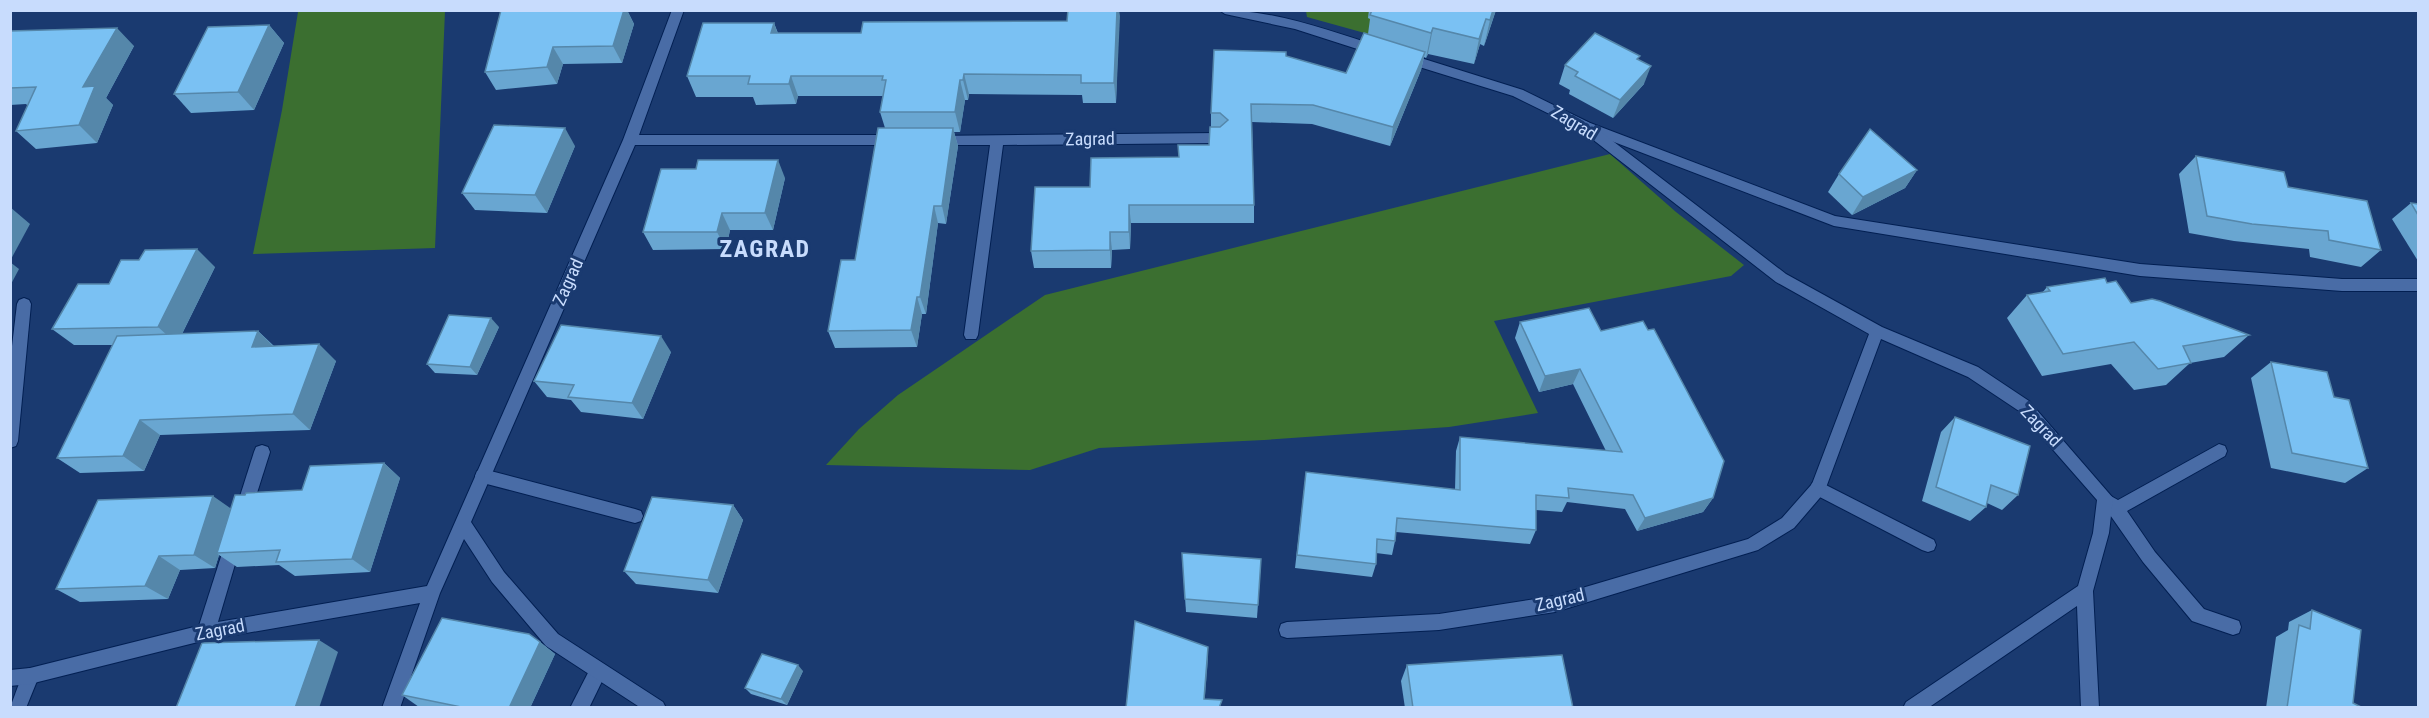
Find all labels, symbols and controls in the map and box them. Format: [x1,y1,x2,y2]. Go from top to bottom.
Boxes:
street label: Zagrad [1548,101,1601,144]
street label: Zagrad [1065,128,1115,149]
district label: ZAGRAD [719,235,811,263]
street label: Zagrad [548,255,587,309]
street label: Zagrad [2017,401,2066,451]
street label: Zagrad [1533,584,1586,615]
street label: Zagrad [194,614,246,645]

